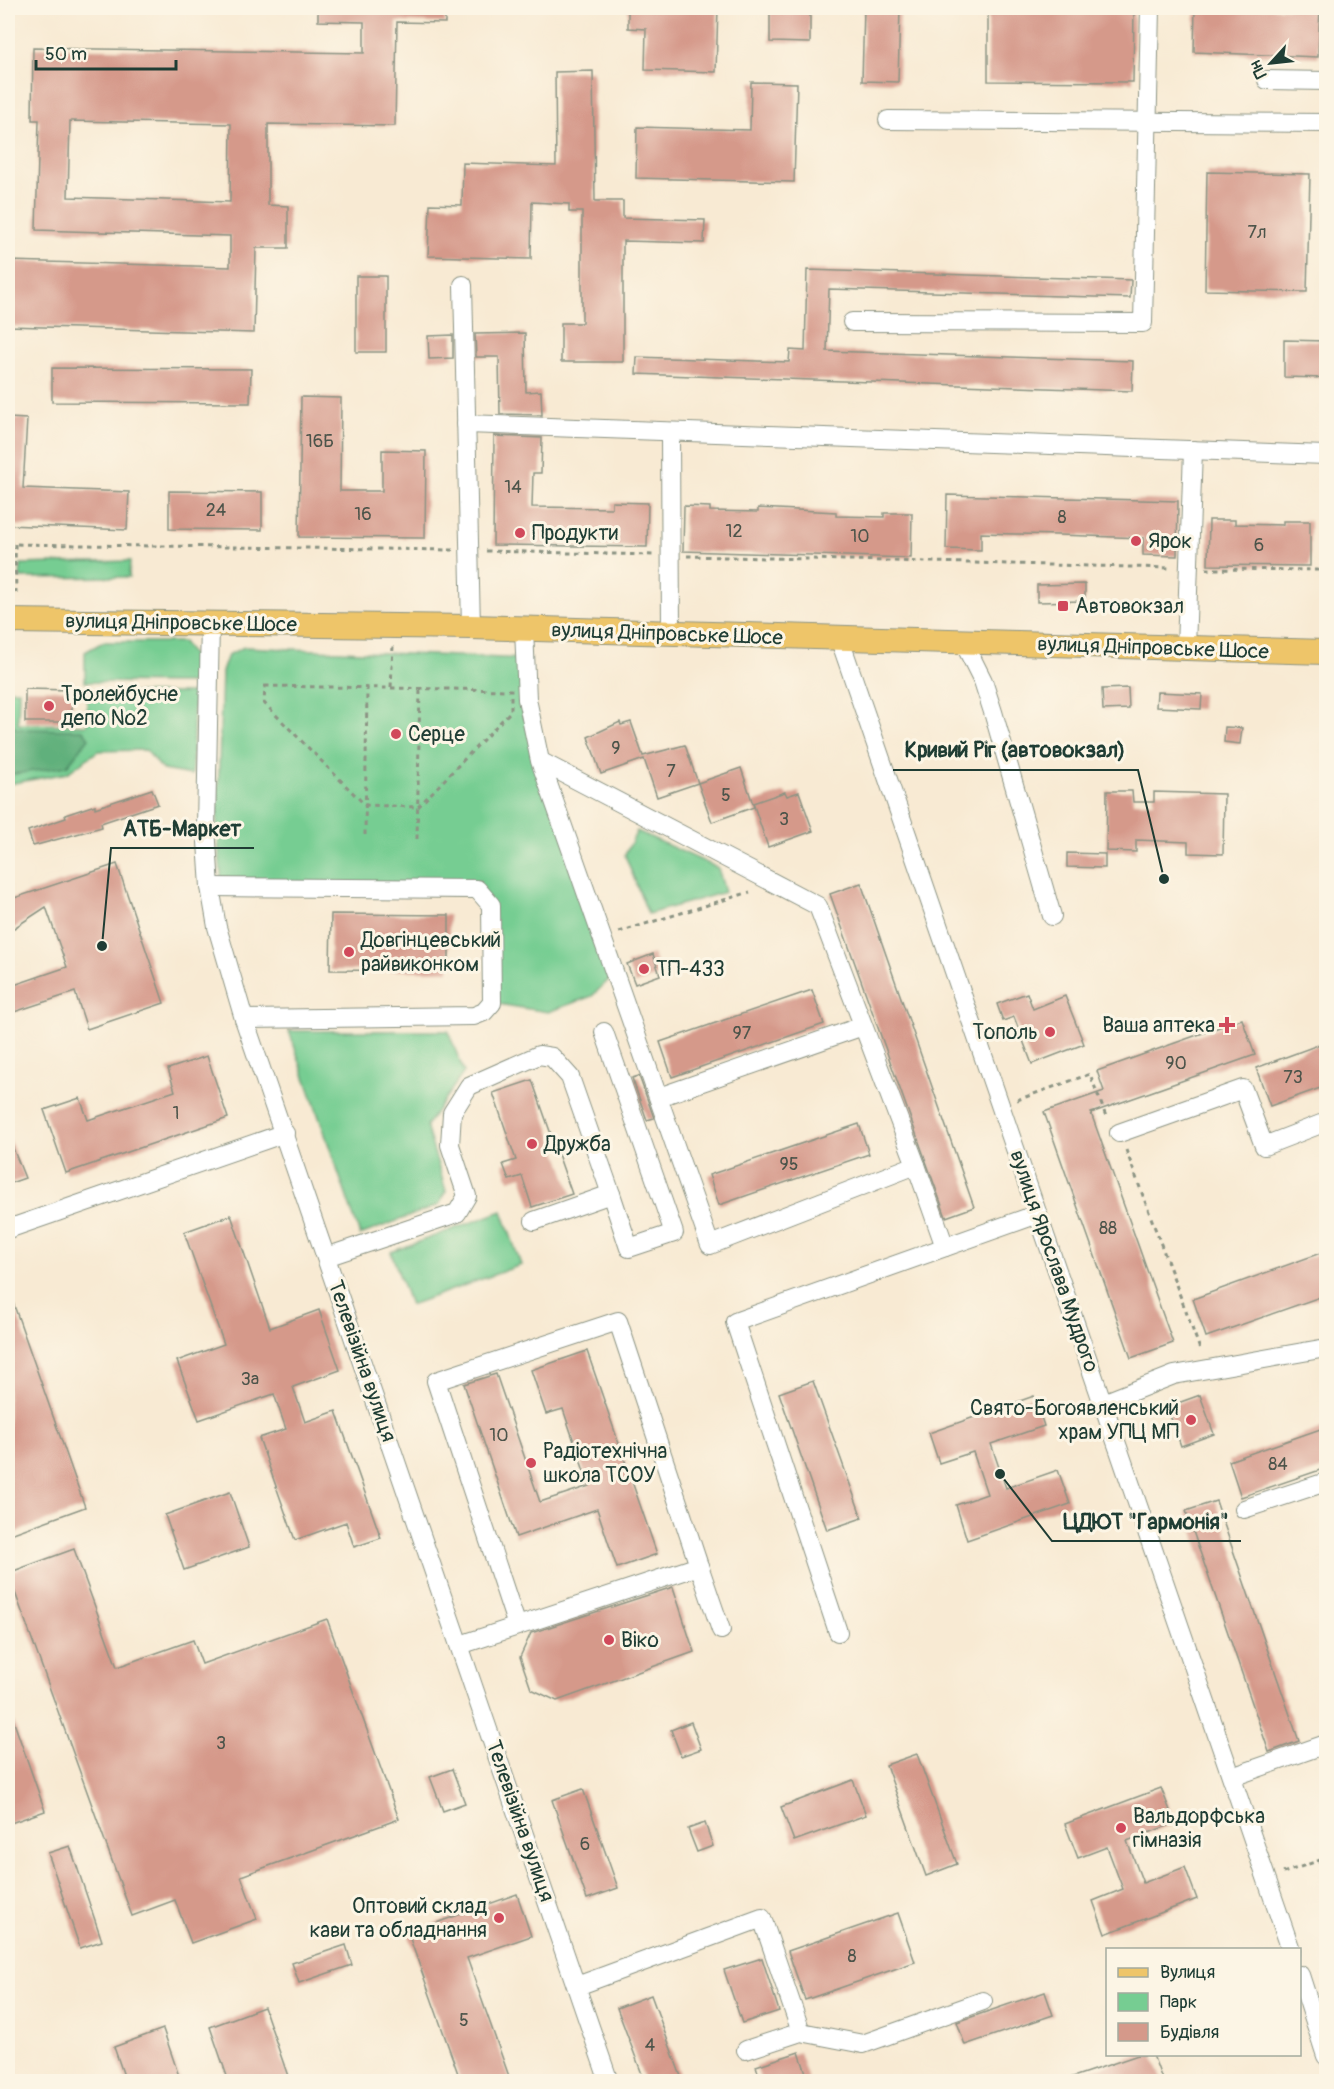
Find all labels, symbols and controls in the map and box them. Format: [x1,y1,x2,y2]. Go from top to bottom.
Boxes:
scale bar [36,33,176,71]
north arrow [1241,33,1301,93]
text: 50 m [45,43,87,66]
text: Пн [1246,57,1271,82]
house number: 7л [1248,221,1267,244]
house number: 16Б [306,430,334,453]
house number: 14 [504,476,522,499]
house number: 24 [206,499,227,522]
house number: 16 [354,503,372,526]
house number: 8 [1057,506,1067,529]
place label: Продукти [532,520,618,547]
house number: 12 [725,520,743,543]
house number: 10 [850,525,870,548]
marker: Продукти [513,526,527,540]
place label: Ярок [1148,528,1192,555]
marker: Ярок [1129,534,1143,548]
house number: 6 [1254,534,1264,557]
place label: Автовокзал [1075,593,1184,620]
marker: Автовокзал [1056,599,1070,613]
street label: вулиця Дніпровське Шосе [65,607,298,639]
street label: вулиця Дніпровське Шосе [551,616,784,652]
street label: вулиця Дніпровське Шосе [1037,630,1270,666]
place label: Тролейбусне депо №2 [61,681,178,732]
marker: Тролейбусне депо №2 [42,699,56,713]
place label: Серце [408,721,465,748]
marker: Серце [389,727,403,741]
callout: Кривий Ріг (автовокзал) [893,730,1138,770]
text: Кривий Ріг (автовокзал) [905,736,1125,764]
house number: 9 [611,737,621,760]
house number: 7 [666,760,676,783]
house number: 5 [721,784,731,807]
callout: АТБ-Маркет [111,808,254,848]
house number: 3 [779,808,789,831]
text: АТБ-Маркет [123,815,242,843]
place label: Довгінцевський райвиконком [360,927,501,978]
marker: Довгінцевський райвиконком [342,945,356,959]
place label: ТП-433 [656,956,725,983]
marker: ТП-433 [637,962,651,976]
place label: Ваша аптека [1102,1012,1215,1039]
marker: Ваша аптека [1220,1018,1234,1032]
place label: Тополь [972,1019,1038,1046]
house number: 97 [733,1022,752,1045]
marker: Тополь [1043,1025,1057,1039]
house number: 90 [1165,1052,1187,1075]
house number: 73 [1283,1066,1303,1089]
house number: 1 [172,1102,180,1125]
place label: Дружба [543,1131,611,1158]
marker: Дружба [525,1137,539,1151]
street label: вулиця Ярослава Мудрого [1003,1146,1105,1376]
house number: 95 [779,1153,799,1176]
house number: 88 [1099,1217,1117,1240]
street label: Телевізійна вулиця [322,1277,402,1445]
house number: 3а [241,1368,259,1391]
place label: Свято-Богоявленський храм УПЦ МП [970,1395,1179,1446]
marker: Свято-Богоявленський храм УПЦ МП [1184,1413,1198,1427]
house number: 10 [489,1424,509,1447]
place label: Радіотехнічна школа ТСОУ [543,1438,667,1489]
house number: 84 [1268,1453,1288,1476]
marker: Радіотехнічна школа ТСОУ [524,1456,538,1470]
callout: ЦДЮТ "Гармонія" [1052,1501,1241,1541]
text: ЦДЮТ "Гармонія" [1063,1508,1229,1536]
place label: Віко [621,1627,659,1654]
marker: Віко [602,1633,616,1647]
house number: 3 [216,1732,226,1755]
street label: Телевізійна вулиця [480,1737,560,1905]
place label: Вальдорфська гімназія [1133,1803,1265,1854]
marker: Вальдорфська гімназія [1114,1821,1128,1835]
house number: 6 [580,1833,590,1856]
place label: Оптовий склад кави та обладнання [310,1893,487,1944]
marker: Оптовий склад кави та обладнання [492,1911,506,1925]
house number: 8 [847,1945,857,1968]
legend [1106,1948,1301,2056]
text: Вулиця [1160,1961,1215,1984]
text: Парк [1160,1991,1197,2014]
house number: 5 [459,2009,469,2032]
text: Будівля [1160,2021,1219,2044]
house number: 4 [645,2034,656,2057]

